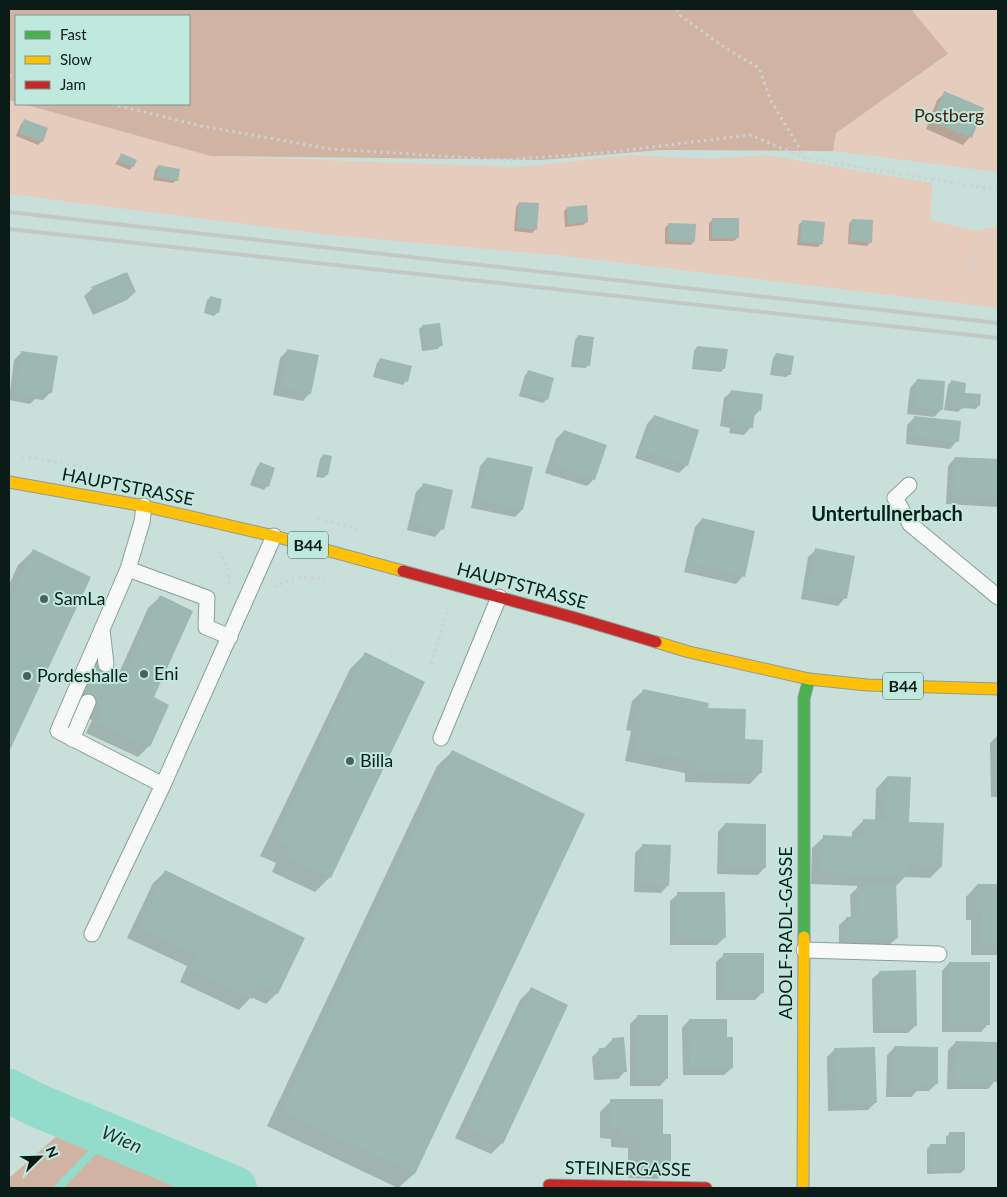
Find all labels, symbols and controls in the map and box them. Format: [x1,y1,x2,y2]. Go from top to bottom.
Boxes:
legend [15,15,190,105]
text: Fast [60,25,87,43]
text: Slow [60,50,92,68]
text: Jam [60,75,86,93]
park label: Postberg [914,104,984,126]
street label: HAUPTSTRASSE [60,462,196,510]
district label: Untertullnerbach [811,501,963,525]
road number: B44 [288,532,328,558]
street label: HAUPTSTRASSE [455,557,590,613]
place label: SamLa [54,587,105,609]
marker: SamLa [38,593,50,605]
place label: Eni [154,662,179,684]
place label: Pordeshalle [37,664,128,686]
marker: Eni [138,668,150,680]
marker: Pordeshalle [21,670,33,682]
road number: B44 [883,672,923,699]
place label: Billa [360,749,393,771]
marker: Billa [344,755,356,767]
street label: ADOLF-RADL-GASSE [774,846,796,1020]
water label: Wien [99,1120,146,1157]
north arrow [15,1132,65,1182]
text: N [42,1143,62,1160]
street label: STEINERGASSE [565,1156,691,1180]

